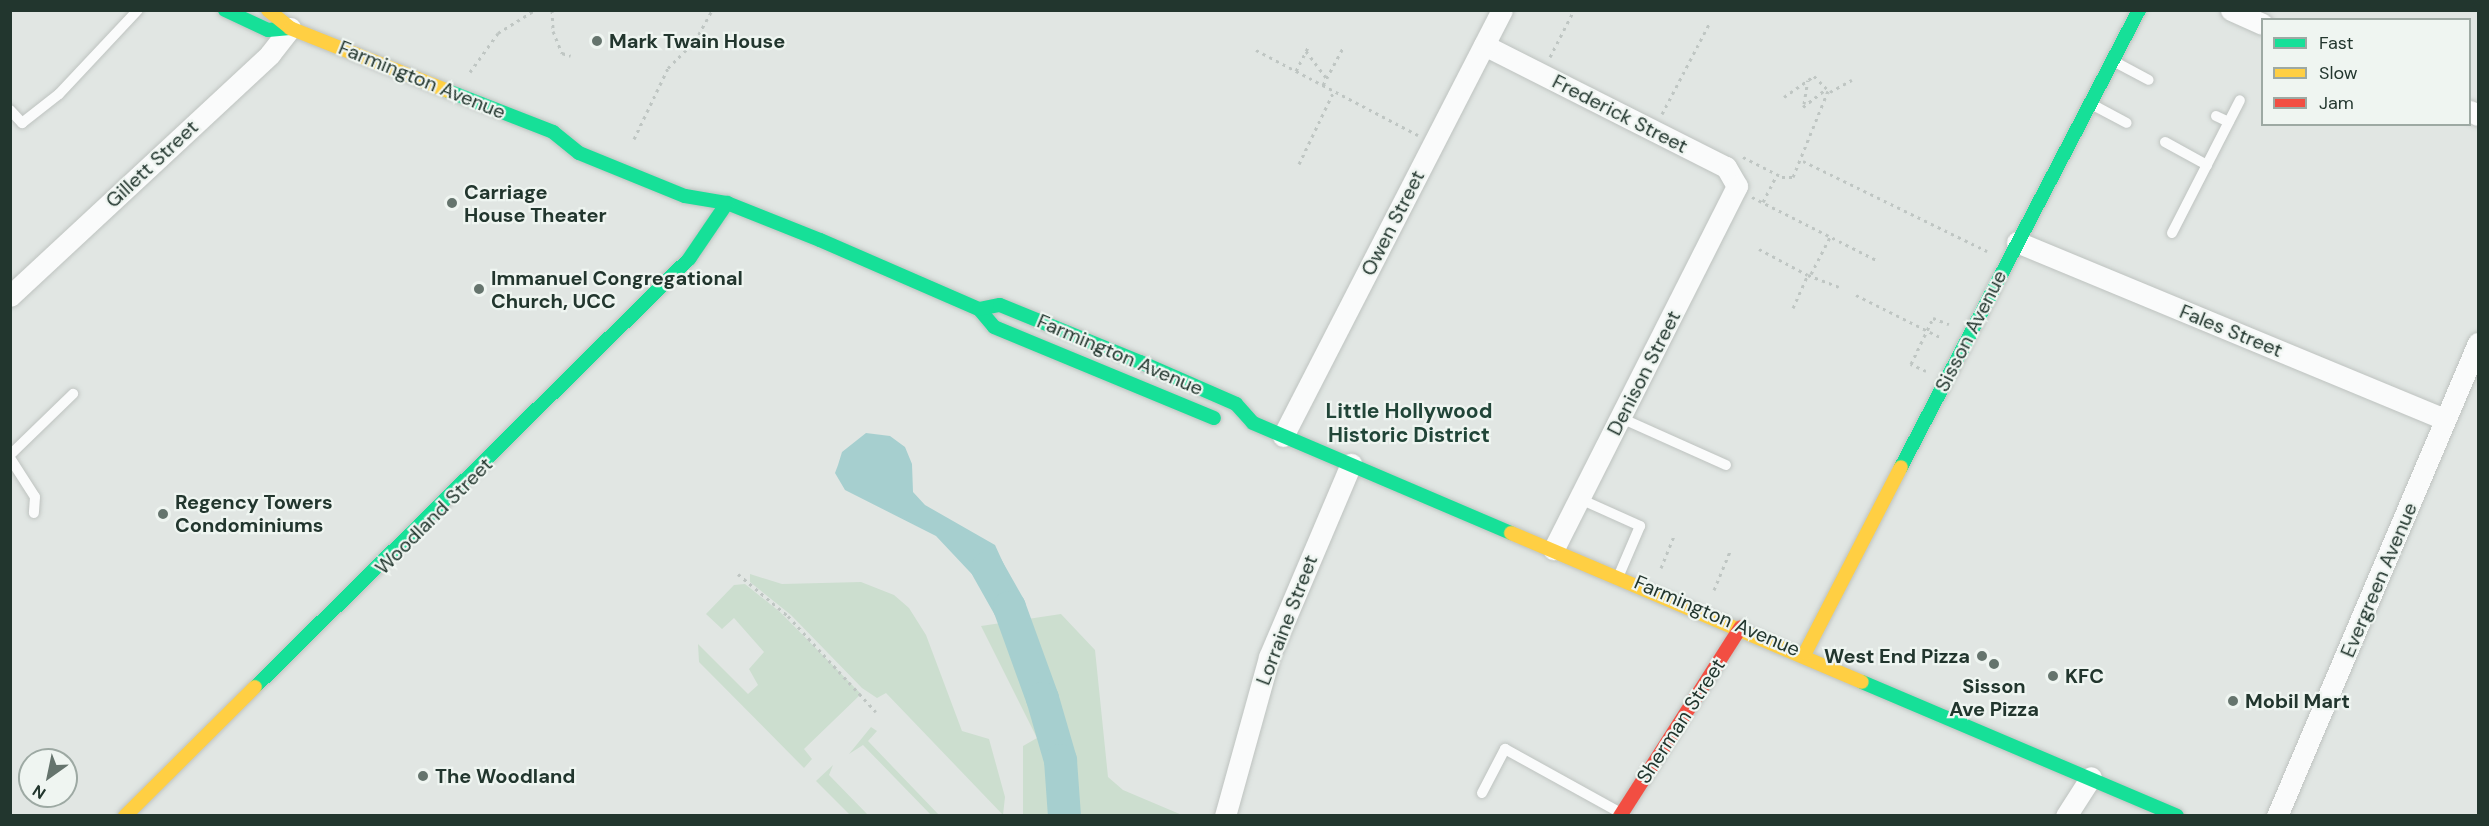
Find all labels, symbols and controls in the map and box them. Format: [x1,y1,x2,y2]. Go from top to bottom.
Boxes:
legend [2261,18,2471,126]
place label: Mark Twain House [609,29,785,53]
text: Fast [2319,31,2354,55]
marker: Mark Twain House [590,34,604,48]
street label: Farmington Avenue [335,36,509,124]
text: Slow [2319,61,2358,85]
street label: Frederick Street [1548,70,1692,158]
text: Jam [2319,91,2354,115]
street label: Gillett Street [101,115,203,213]
street label: Owen Street [1356,166,1430,280]
place label: Carriage House Theater [464,180,607,227]
marker: Carriage House Theater [445,196,459,210]
place label: Immanuel Congregational Church, UCC [491,266,743,313]
street label: Sisson Avenue [1930,266,2012,396]
marker: Immanuel Congregational Church, UCC [472,282,486,296]
street label: Fales Street [2176,300,2286,362]
street label: Denison Street [1602,307,1686,439]
street label: Farmington Avenue [1034,309,1206,401]
district label: Little Hollywood Historic District [1326,398,1492,448]
street label: Woodland Street [370,452,498,580]
place label: Regency Towers Condominiums [175,490,333,537]
street label: Evergreen Avenue [2336,499,2422,661]
marker: Regency Towers Condominiums [156,507,170,521]
street label: Lorraine Street [1251,552,1323,688]
street label: Farmington Avenue [1631,570,1803,662]
place label: West End Pizza [1824,644,1970,668]
marker: West End Pizza [1975,649,1989,663]
street label: Sherman Street [1632,654,1730,788]
marker: Sisson Ave Pizza [1987,657,2001,671]
place label: KFC [2065,664,2104,688]
marker: KFC [2046,669,2060,683]
place label: Sisson Ave Pizza [1949,674,2039,721]
place label: Mobil Mart [2245,689,2350,713]
marker: Mobil Mart [2226,694,2240,708]
north arrow [18,748,78,808]
place label: The Woodland [435,764,575,788]
marker: The Woodland [416,769,430,783]
text: N [28,780,50,804]

